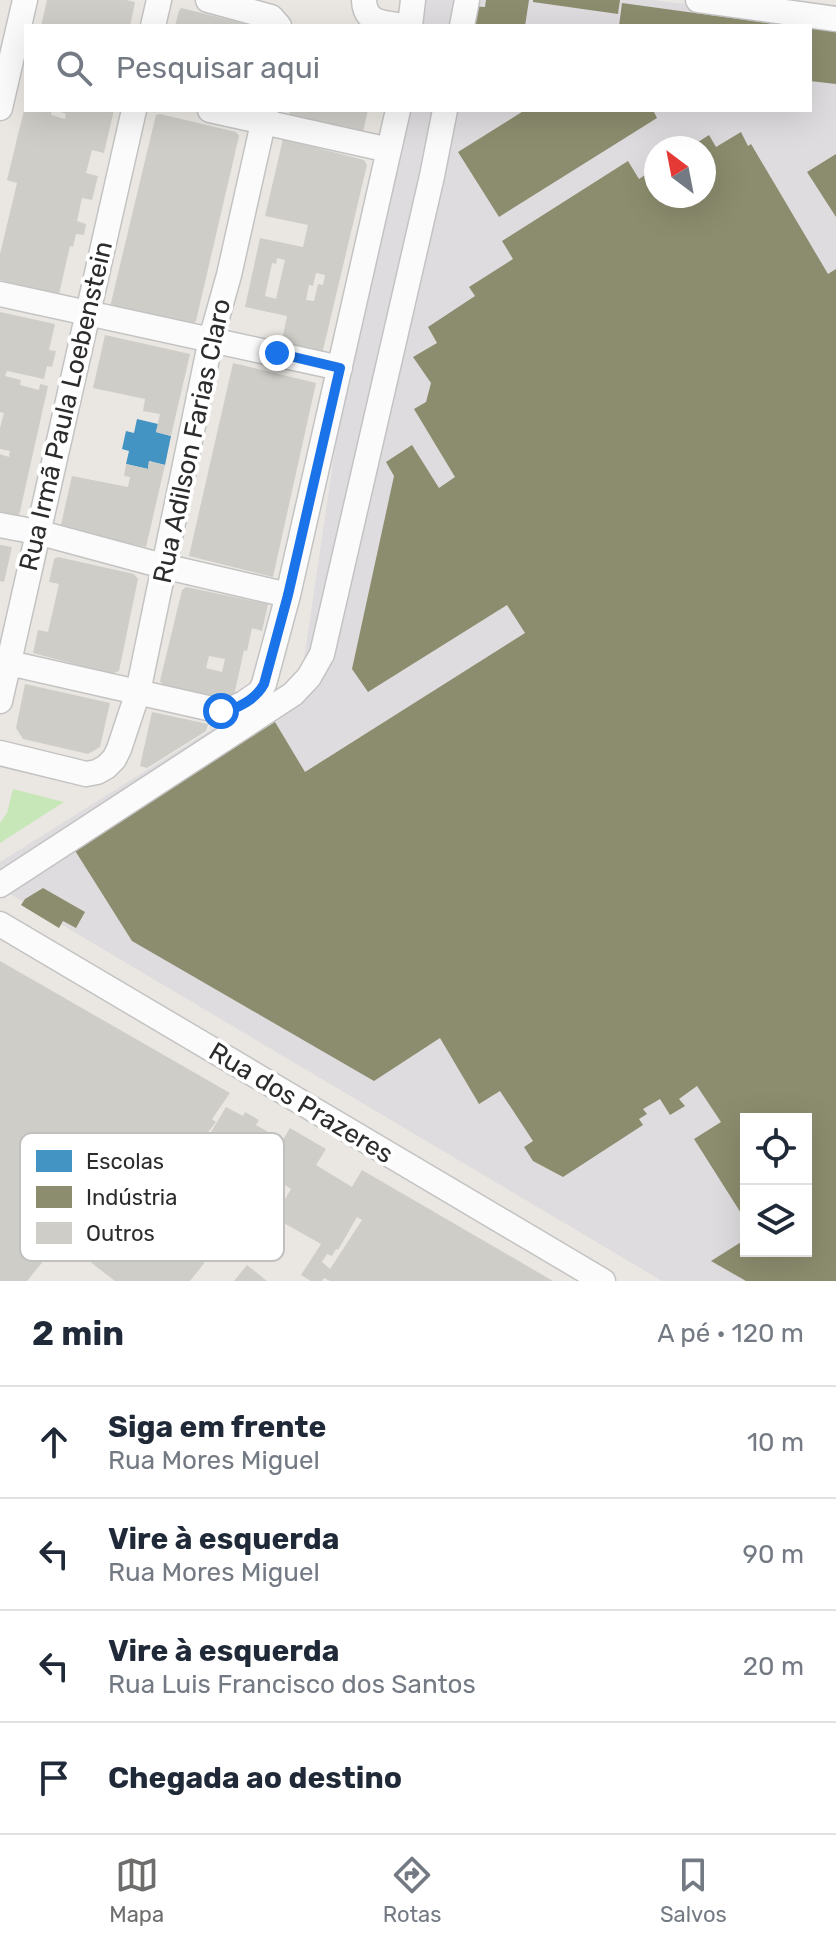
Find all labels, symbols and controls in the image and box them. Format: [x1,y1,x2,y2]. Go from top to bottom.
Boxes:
search box [24,24,812,112]
icon: search [52,46,96,90]
text: Pesquisar aqui [116,50,320,86]
north arrow [644,136,716,208]
street label: Rua Irmã Paula Loebenstein [13,238,119,574]
street label: Rua Adilson Farias Claro [147,296,237,586]
route end [259,335,295,371]
route start [203,693,239,729]
street label: Rua dos Prazeres [203,1036,399,1170]
map controls [740,1113,812,1257]
button: locate [740,1113,812,1185]
legend [20,1133,284,1261]
text: Escolas [86,1148,164,1175]
text: Indústria [86,1184,177,1211]
button: layers [740,1185,812,1257]
text: Outros [86,1220,155,1247]
text: 2 min [32,1313,124,1354]
text: A pé · 120 m [657,1318,804,1349]
text: Siga em frente [108,1409,326,1445]
icon: ahead [32,1420,76,1464]
text: 10 m [747,1427,804,1458]
text: Rua Mores Miguel [108,1445,320,1476]
text: Vire à esquerda [108,1521,339,1557]
icon: left [32,1532,76,1576]
text: 90 m [743,1539,804,1570]
text: Rua Mores Miguel [108,1557,320,1588]
text: Vire à esquerda [108,1633,339,1669]
icon: left [32,1644,76,1688]
text: 20 m [743,1651,804,1682]
text: Rua Luis Francisco dos Santos [108,1669,476,1700]
icon: arrive [32,1756,76,1800]
text: Chegada ao destino [108,1760,402,1796]
tab: Mapa [109,1853,164,1928]
tab: Rotas [383,1853,441,1928]
tab: Salvos [660,1853,727,1928]

